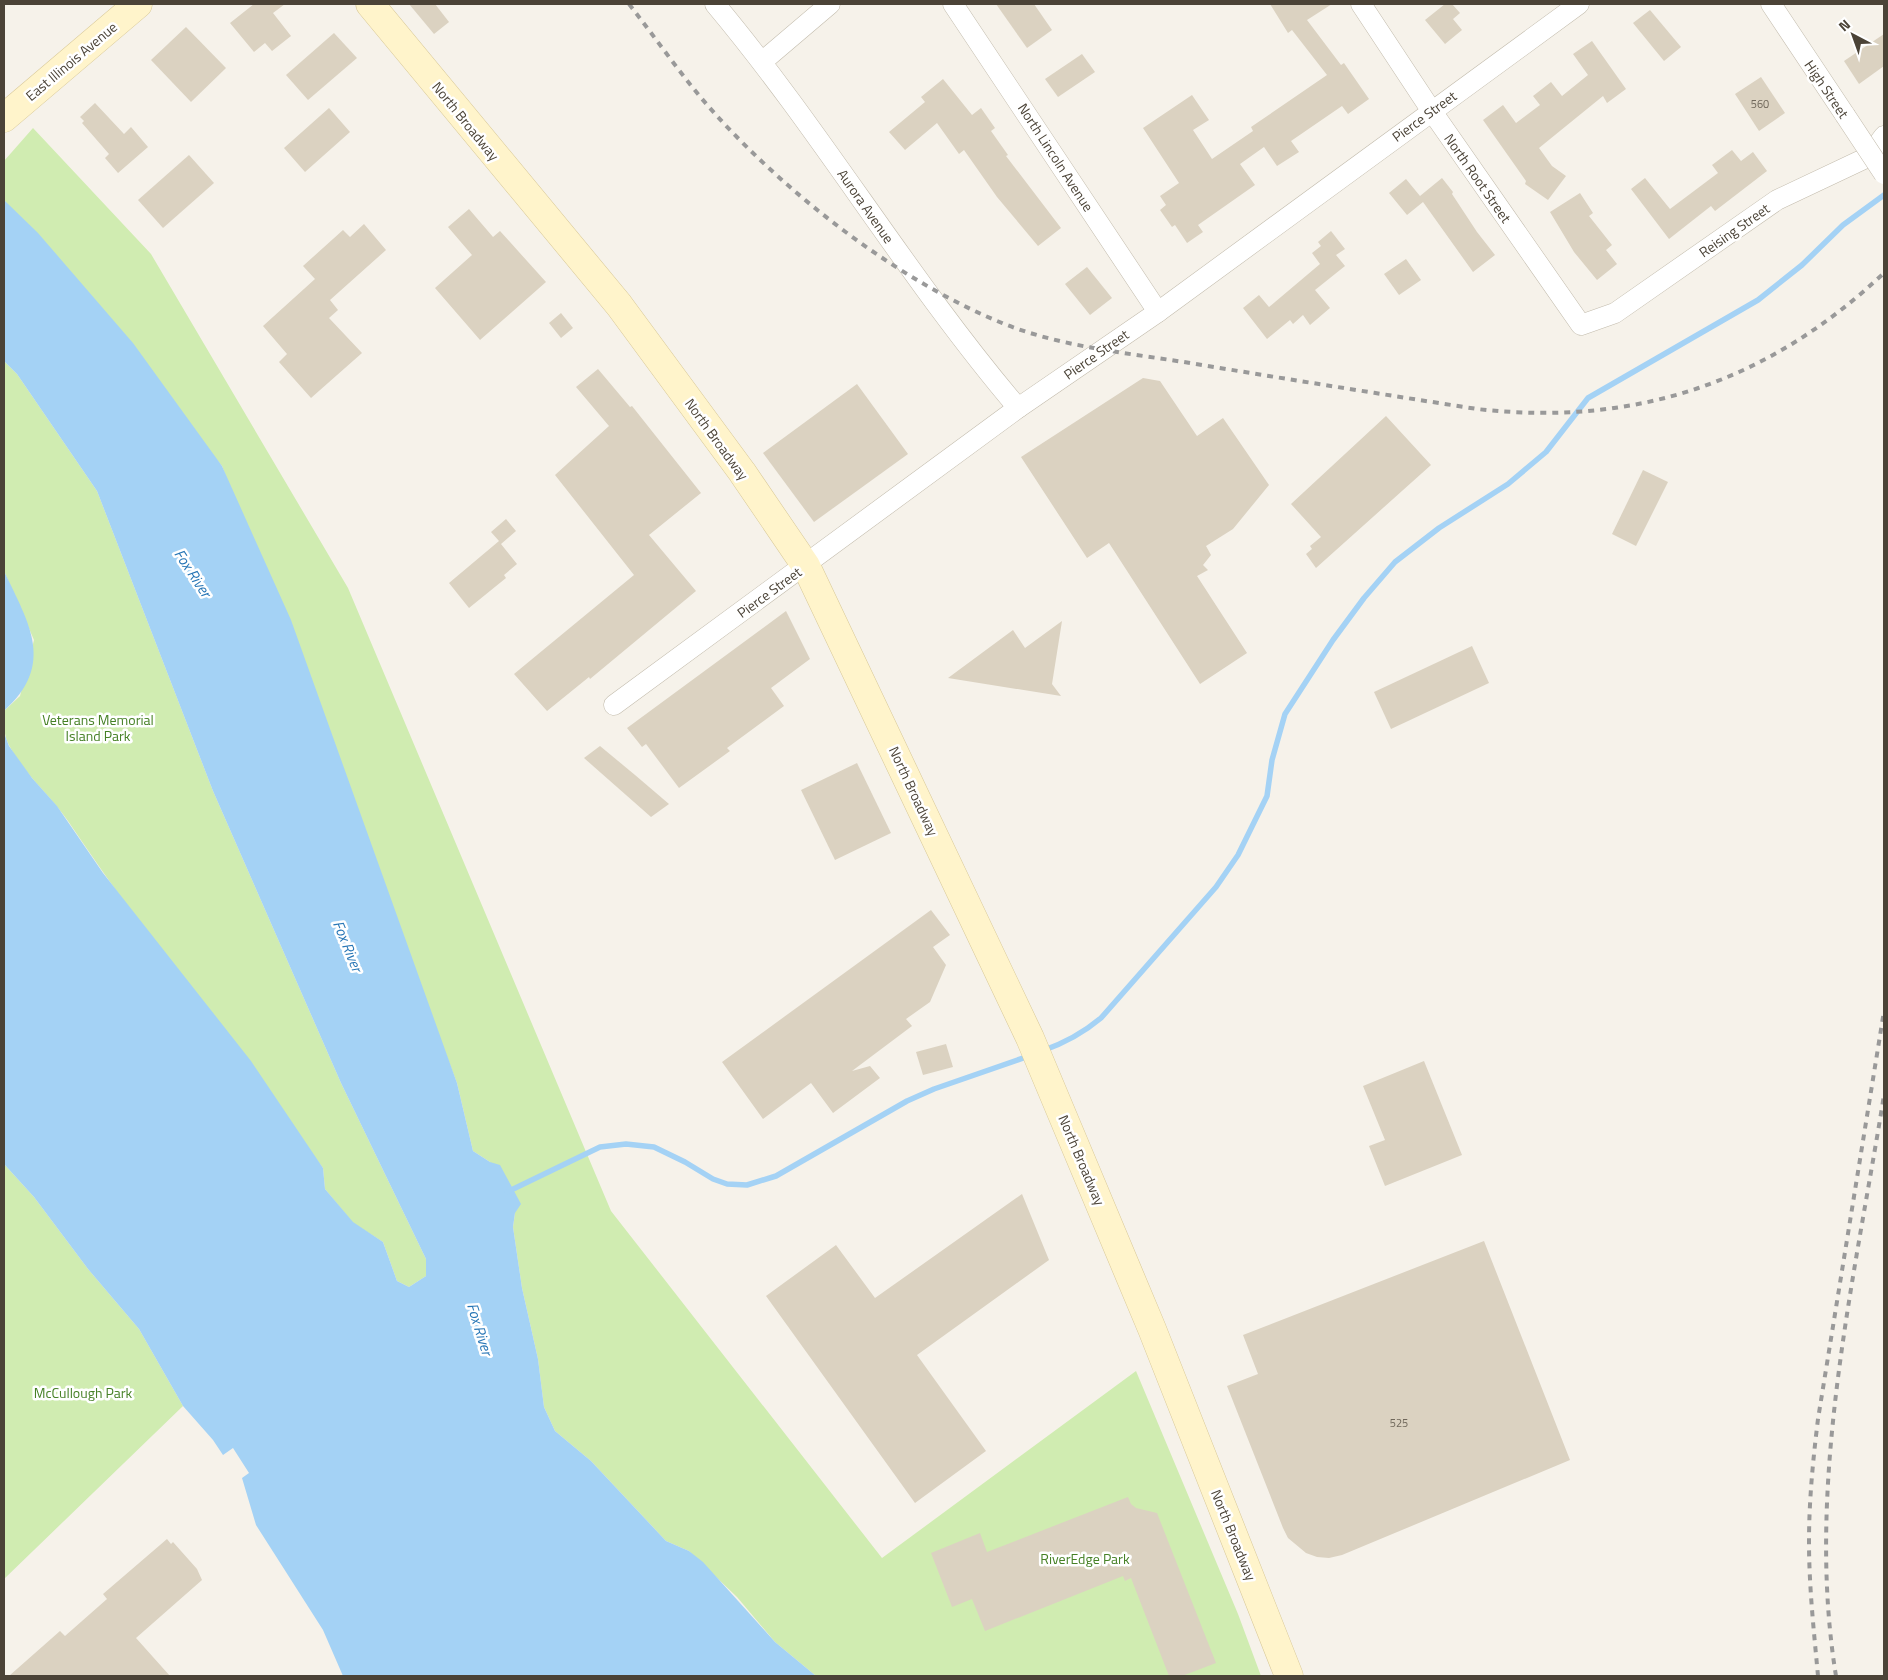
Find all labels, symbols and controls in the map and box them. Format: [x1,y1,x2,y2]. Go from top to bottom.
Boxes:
north arrow [1828,10,1878,60]
text: N [1834,14,1855,36]
street label: East Illinois Avenue [21,16,121,106]
street label: High Street [1800,56,1854,122]
street label: North Broadway [427,77,505,165]
street label: Pierce Street [1387,85,1461,147]
house number: 560 [1751,96,1769,112]
street label: North Lincoln Avenue [1013,99,1099,215]
street label: North Root Street [1439,129,1517,227]
street label: Aurora Avenue [833,165,899,247]
street label: Reising Street [1694,198,1774,262]
street label: Pierce Street [1059,324,1133,384]
street label: North Broadway [680,394,754,484]
water label: Fox River [169,544,218,604]
street label: Pierce Street [732,561,806,623]
park label: Veterans Memorial Island Park [42,709,154,746]
street label: North Broadway [884,743,944,839]
water label: Fox River [327,917,370,977]
street label: North Broadway [1053,1111,1111,1209]
water label: Fox River [461,1300,500,1360]
park label: McCullough Park [34,1382,133,1403]
house number: 525 [1390,1415,1408,1431]
street label: North Broadway [1206,1486,1262,1584]
park label: RiverEdge Park [1040,1548,1130,1569]

